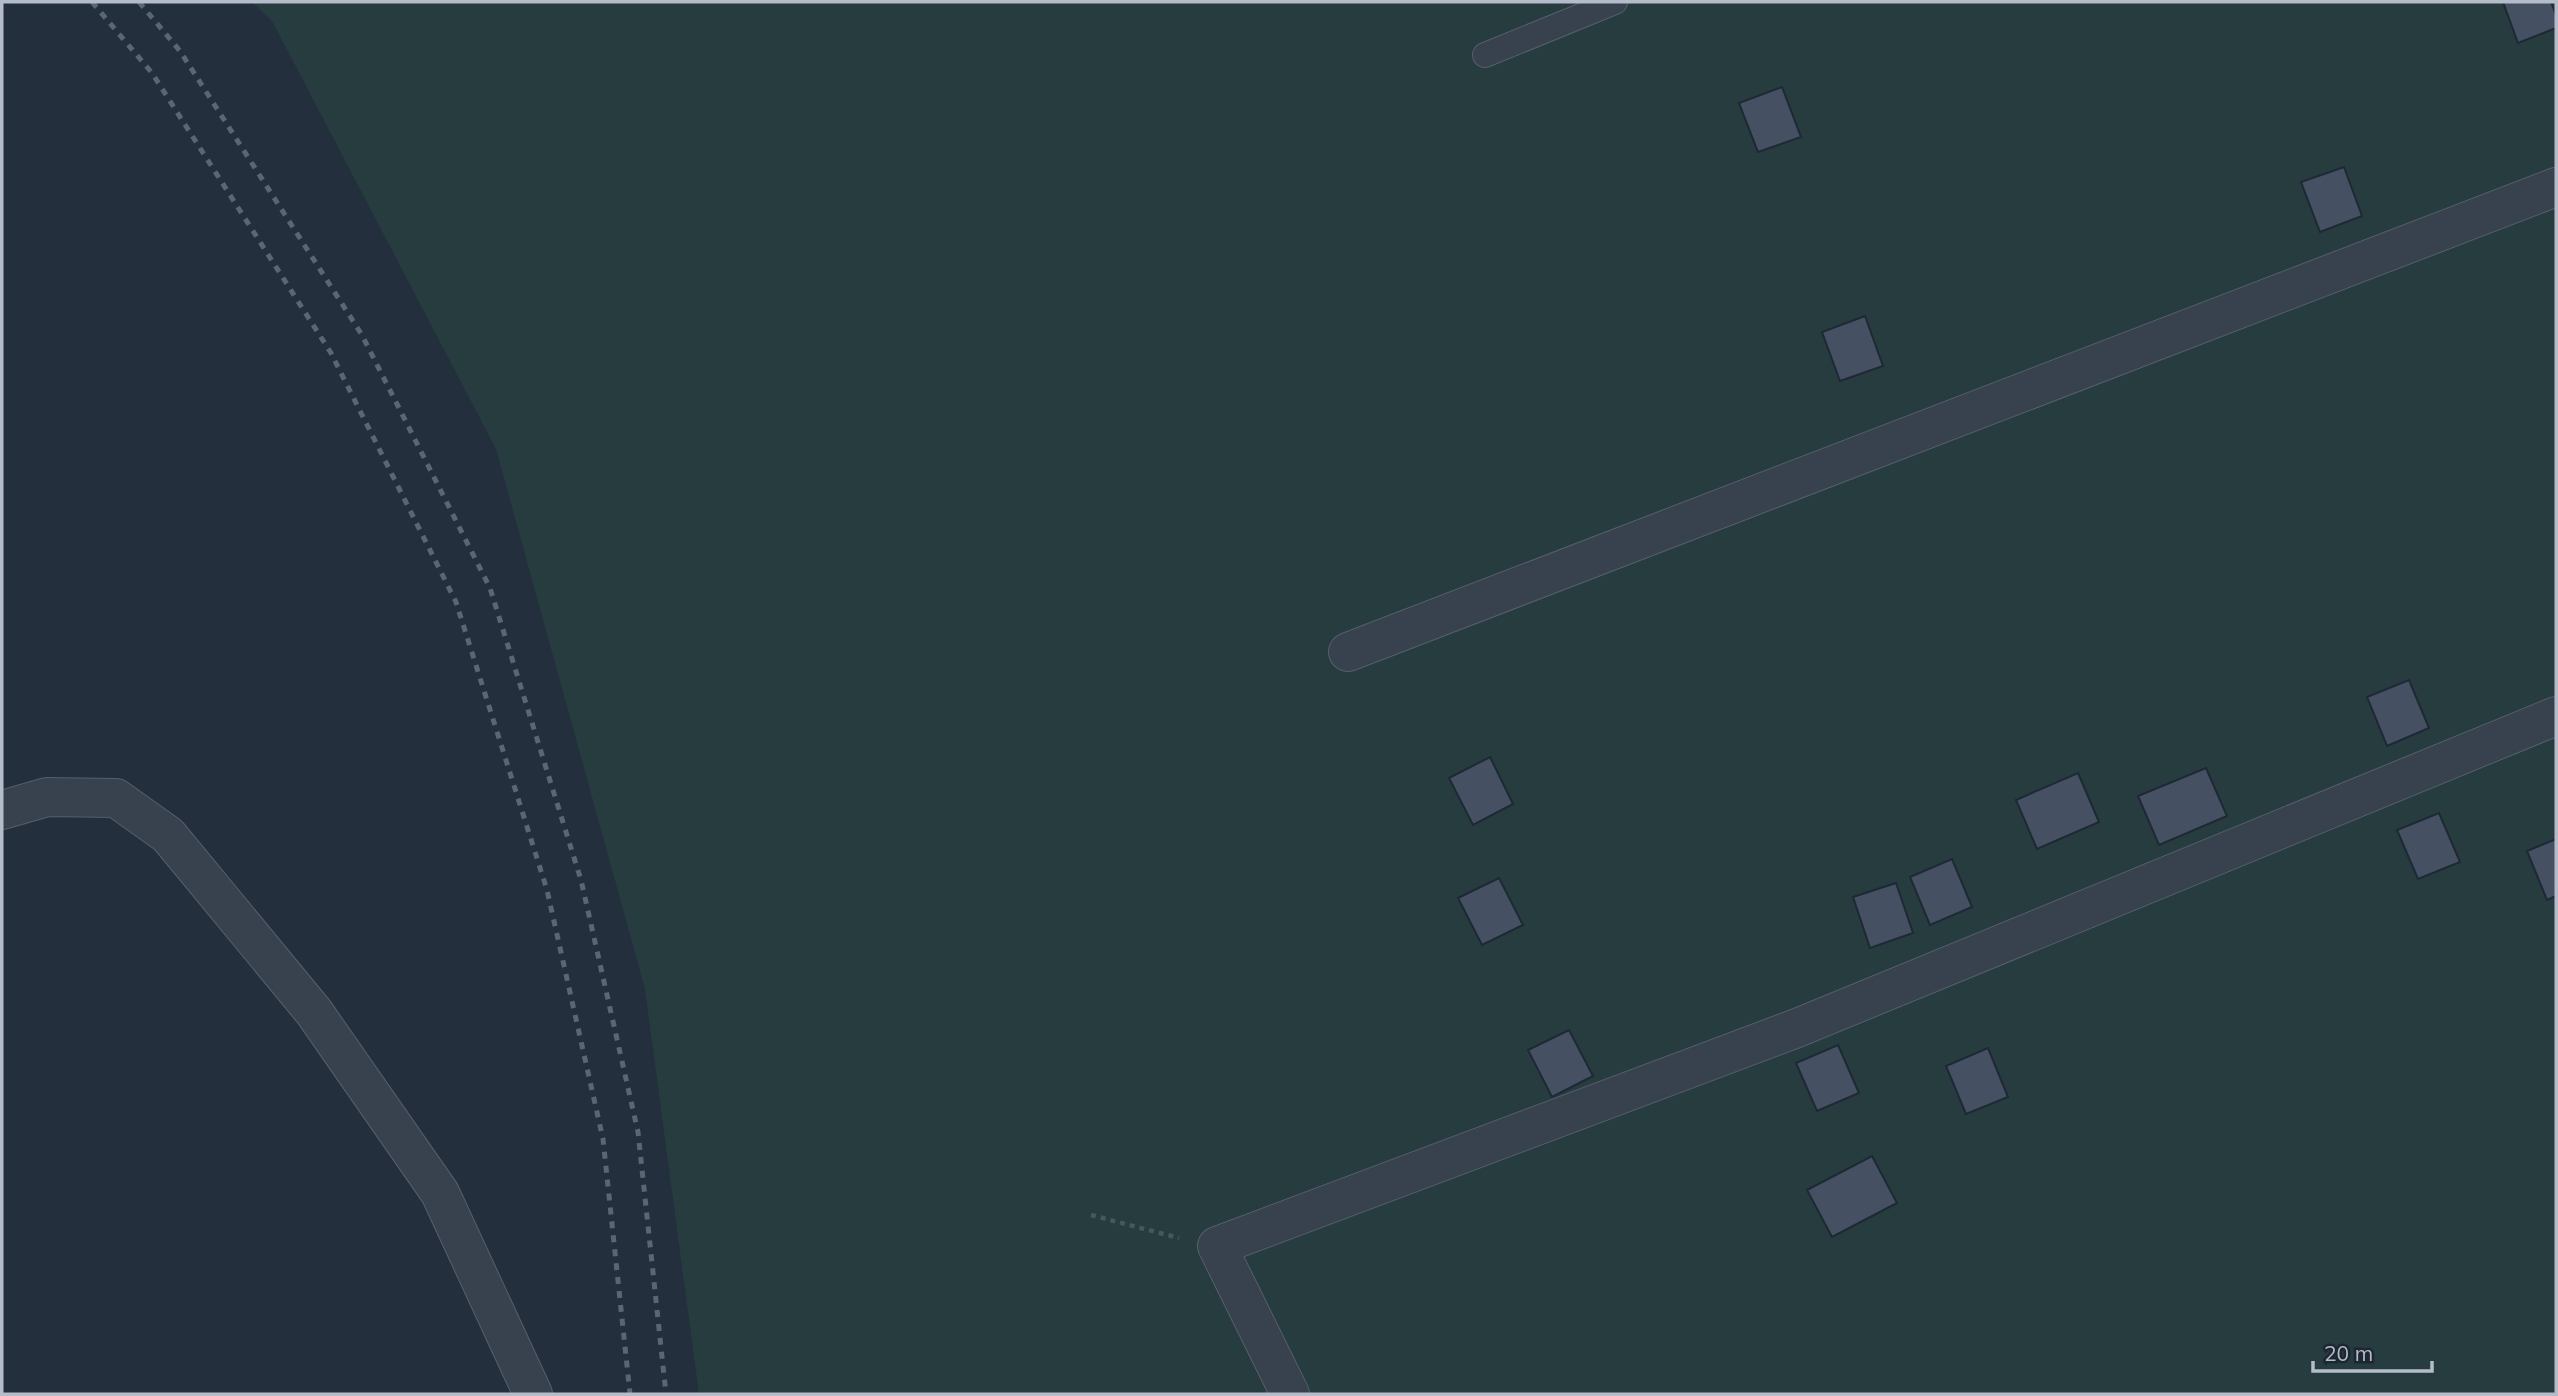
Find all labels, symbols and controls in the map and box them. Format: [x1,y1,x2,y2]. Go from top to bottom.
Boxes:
scale bar [2313,1330,2432,1374]
text: 20 m [2324,1340,2373,1366]

